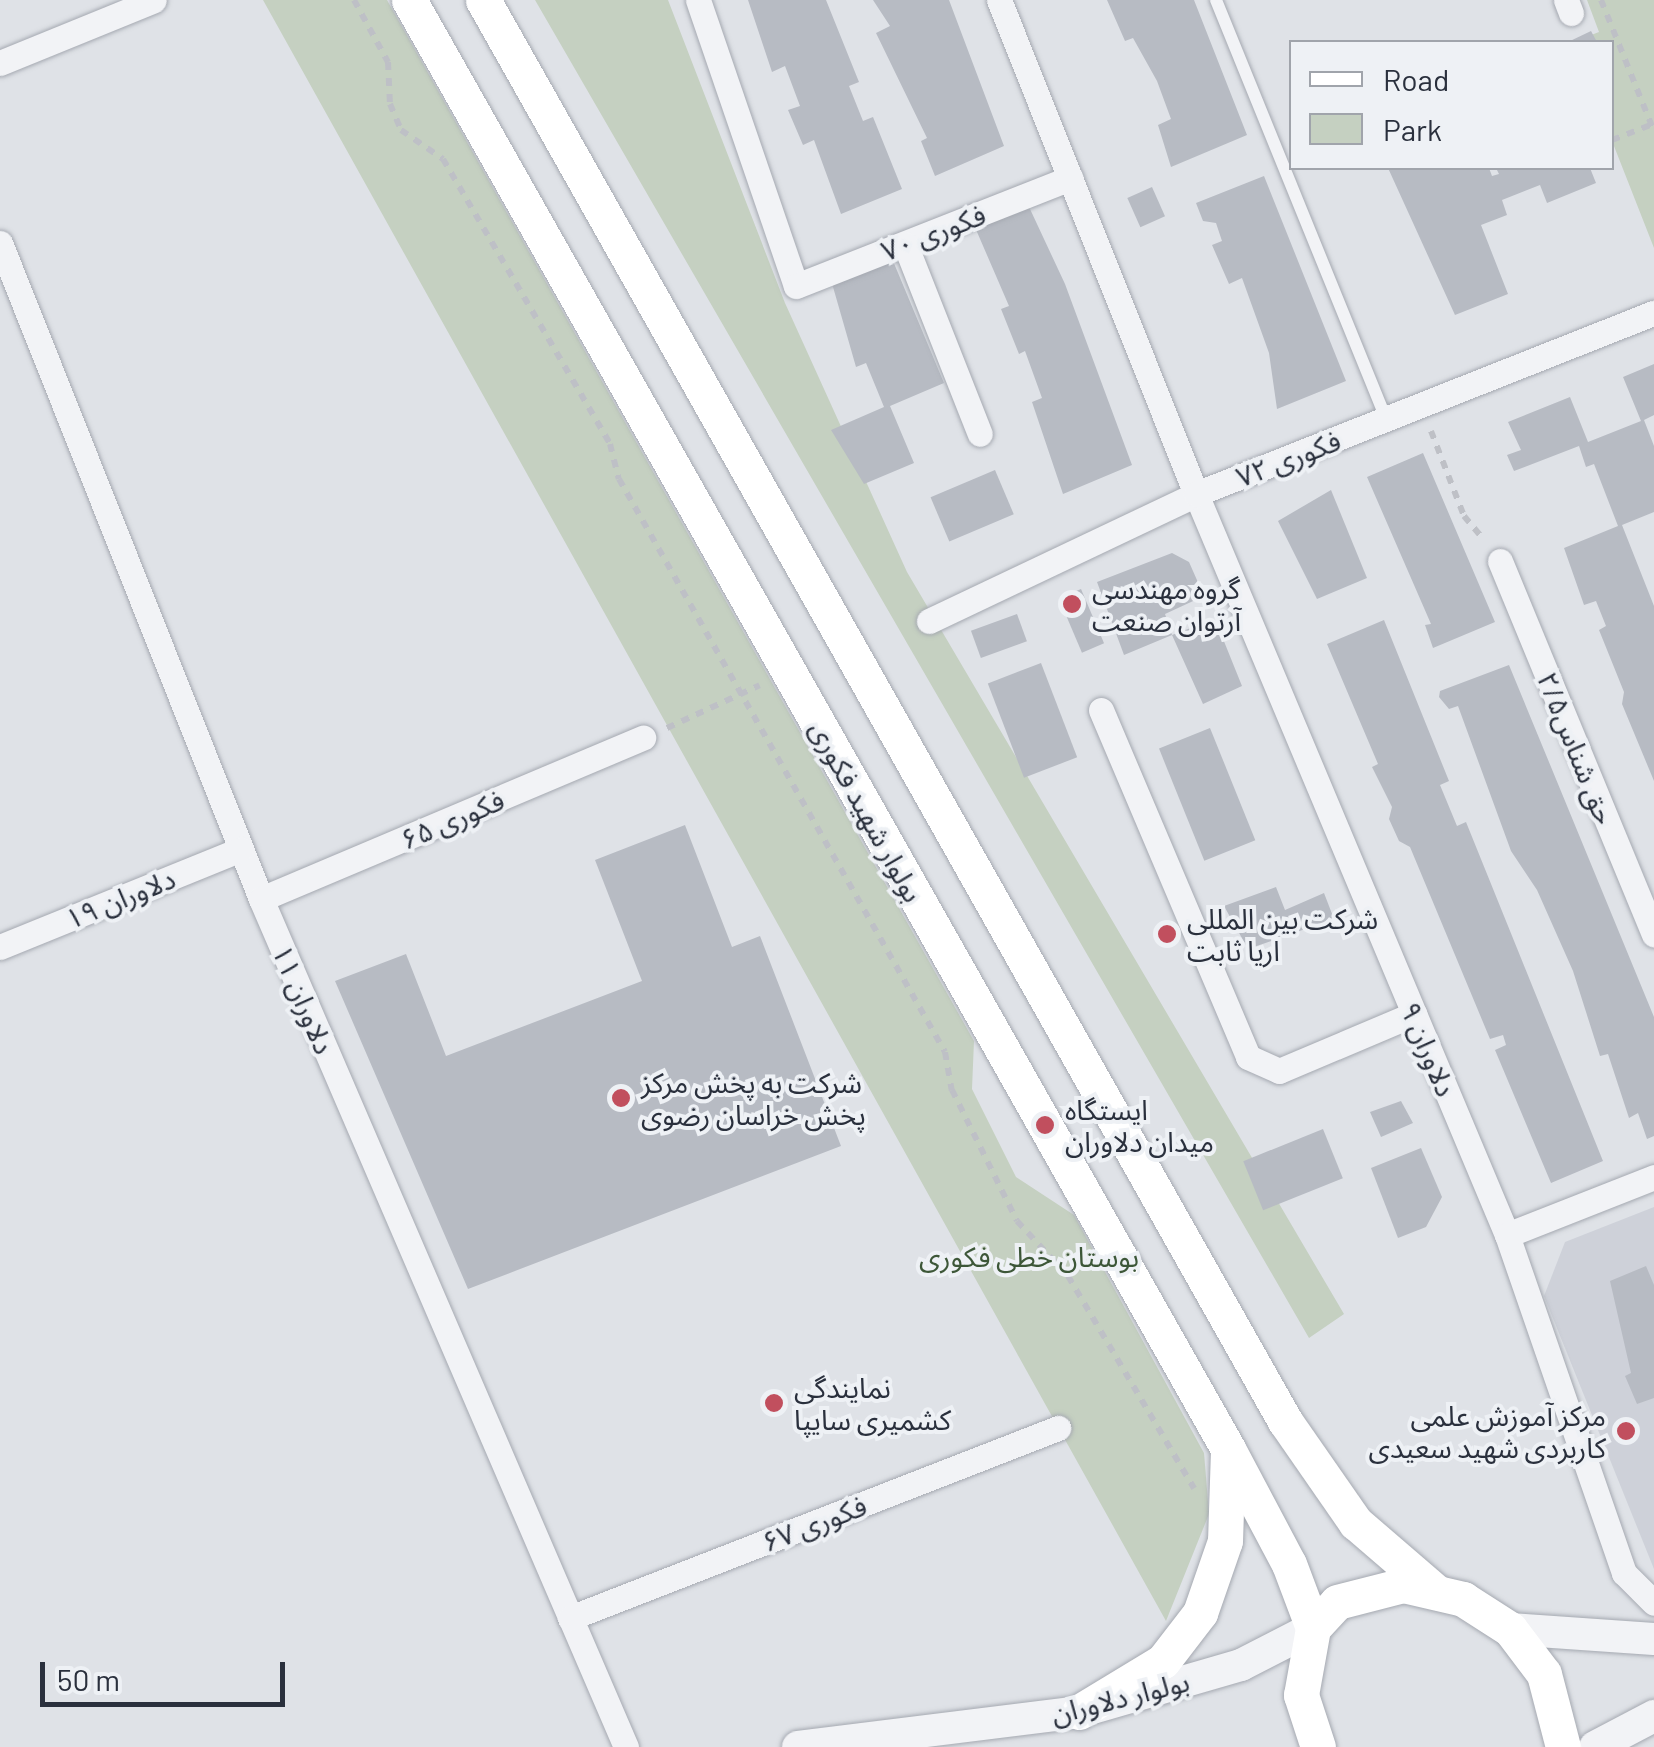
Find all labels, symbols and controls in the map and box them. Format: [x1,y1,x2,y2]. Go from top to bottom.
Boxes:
legend [1289,40,1614,170]
text: Road [1383,61,1449,97]
text: Park [1383,111,1442,147]
street label: فکوری ۷۰ [876,197,990,267]
street label: فکوری ۷۲ [1231,423,1345,493]
place label: گروه مهندسی آرتوان صنعت [1092,571,1241,637]
marker: گروه مهندسی آرتوان صنعت [1061,593,1083,615]
street label: حق شناس۲/۵ [1531,667,1623,829]
street label: بولوار شهید فکوری [803,714,931,908]
street label: فکوری ۶۵ [395,782,509,856]
street label: دلاوران ۱۹ [60,861,180,935]
place label: شرکت بین المللی اریا ثابت [1187,901,1378,967]
marker: شرکت بین المللی اریا ثابت [1156,923,1178,945]
street label: دلاوران ۱۱ [266,939,342,1059]
street label: دلاوران ۹ [1394,997,1464,1101]
place label: شرکت به پخش مرکز پخش خراسان رضوی [641,1065,866,1131]
marker: شرکت به پخش مرکز پخش خراسان رضوی [610,1087,632,1109]
place label: ایستگاه میدان دلاوران [1065,1092,1214,1158]
marker: ایستگاه میدان دلاوران [1034,1114,1056,1136]
park label: بوستان خطی فکوری [919,1239,1139,1273]
place label: نمایندگی کشمیری سایپا [794,1370,951,1436]
marker: نمایندگی کشمیری سایپا [763,1392,785,1414]
place label: مرکز آموزش علمی کاربردی شهید سعیدی [1369,1398,1606,1464]
marker: مرکز آموزش علمی کاربردی شهید سعیدی [1615,1420,1637,1442]
street label: فکوری ۶۷ [757,1488,871,1558]
scale bar [45,1642,290,1704]
text: 50 m [57,1661,120,1697]
street label: بولوار دلاوران [1047,1664,1193,1730]

